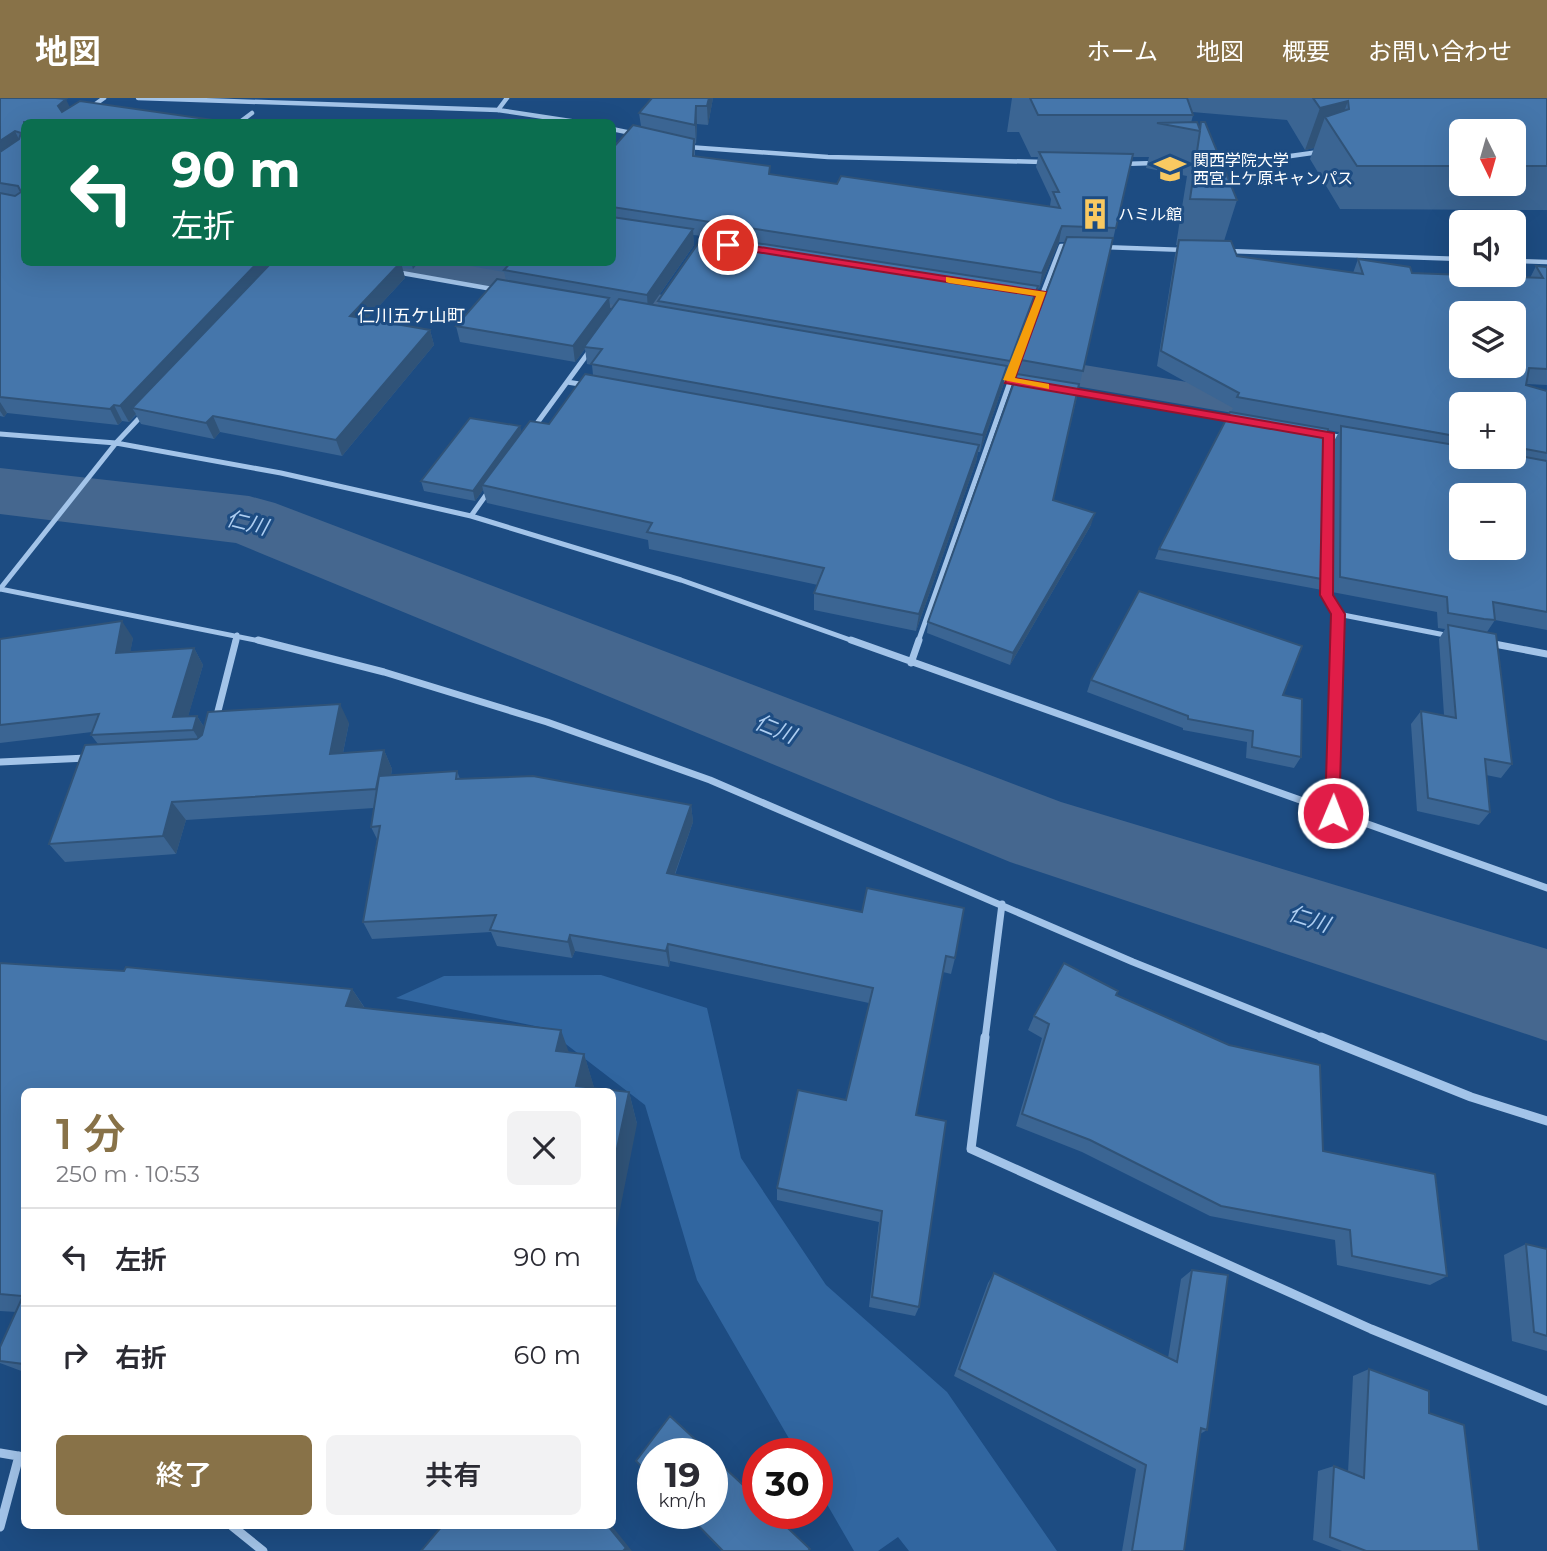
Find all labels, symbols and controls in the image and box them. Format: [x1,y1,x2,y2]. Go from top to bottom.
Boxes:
text: 地図 [35,31,101,71]
text: ホーム [1087,37,1158,66]
text: 地図 [1196,37,1244,66]
text: 概要 [1282,37,1330,66]
text: お問い合わせ [1368,37,1512,66]
north arrow [1449,119,1526,196]
map controls [1449,119,1526,560]
text: 90 m [171,140,301,199]
icon: left [56,147,147,238]
place label: 関西学院大学 西宮上ケ原キャンパス [1193,151,1353,188]
school or university icon: 関西学院大学 西宮上ケ原キャンパス [1153,152,1187,186]
building icon: ハミル館 [1078,197,1112,231]
place label: ハミル館 [1118,205,1182,224]
text: 左折 [171,206,235,245]
button: sound [1449,210,1526,287]
pin [698,215,758,275]
icon: arrive [709,226,747,264]
button: layers [1449,301,1526,378]
district label: 仁川五ケ山町 [357,305,465,327]
button: + [1449,392,1526,469]
button: − [1449,483,1526,560]
water label: 仁川 [224,505,272,540]
water label: 仁川 [751,709,801,749]
position arrow [1296,776,1370,850]
water label: 仁川 [1285,900,1335,938]
text: 1 分 [56,1108,126,1160]
button: close [507,1111,581,1185]
text: 250 m · 10:53 [56,1160,200,1188]
icon: left [56,1238,94,1276]
text: 90 m [514,1241,581,1273]
text: 左折 [115,1244,167,1276]
icon: right [56,1336,94,1374]
text: 60 m [514,1339,581,1371]
text: 右折 [115,1342,167,1374]
button: 終了 [56,1435,312,1515]
button: 共有 [326,1435,581,1515]
speed limit sign: 30 [742,1438,833,1529]
text: 19 [664,1453,701,1496]
text: km/h [658,1490,707,1512]

